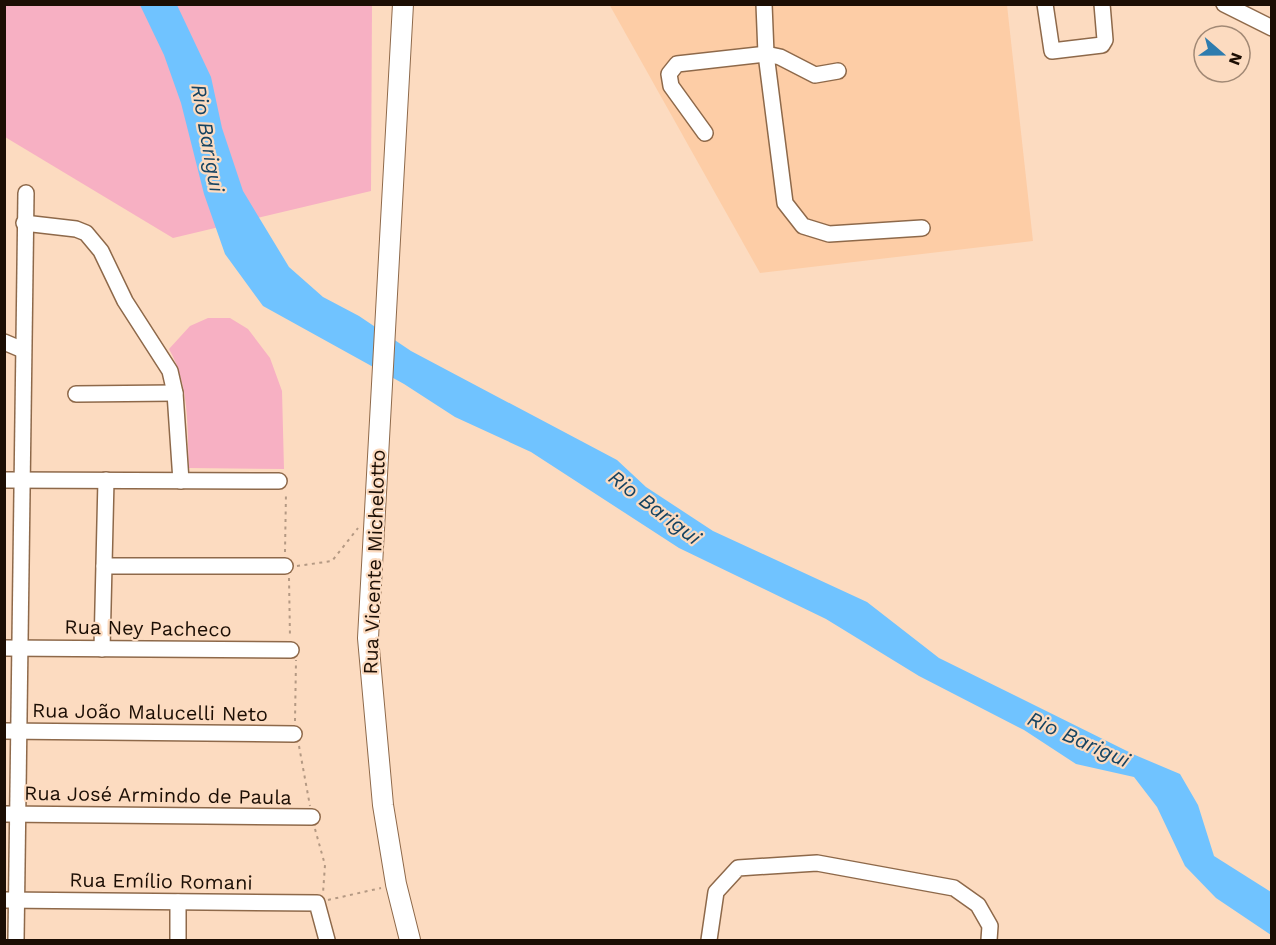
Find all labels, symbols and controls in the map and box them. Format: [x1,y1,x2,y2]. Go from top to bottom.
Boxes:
north arrow [1192,24,1252,84]
text: N [1225,50,1247,68]
water label: Rio Barigui [186,82,230,194]
street label: Rua Vicente Michelotto [358,449,390,675]
water label: Rio Barigui [604,464,707,550]
street label: Rua Ney Pacheco [64,615,232,641]
street label: Rua João Malucelli Neto [32,698,268,726]
water label: Rio Barigui [1024,705,1134,773]
street label: Rua José Armindo de Paula [24,781,292,809]
street label: Rua Emílio Romani [69,867,253,895]

